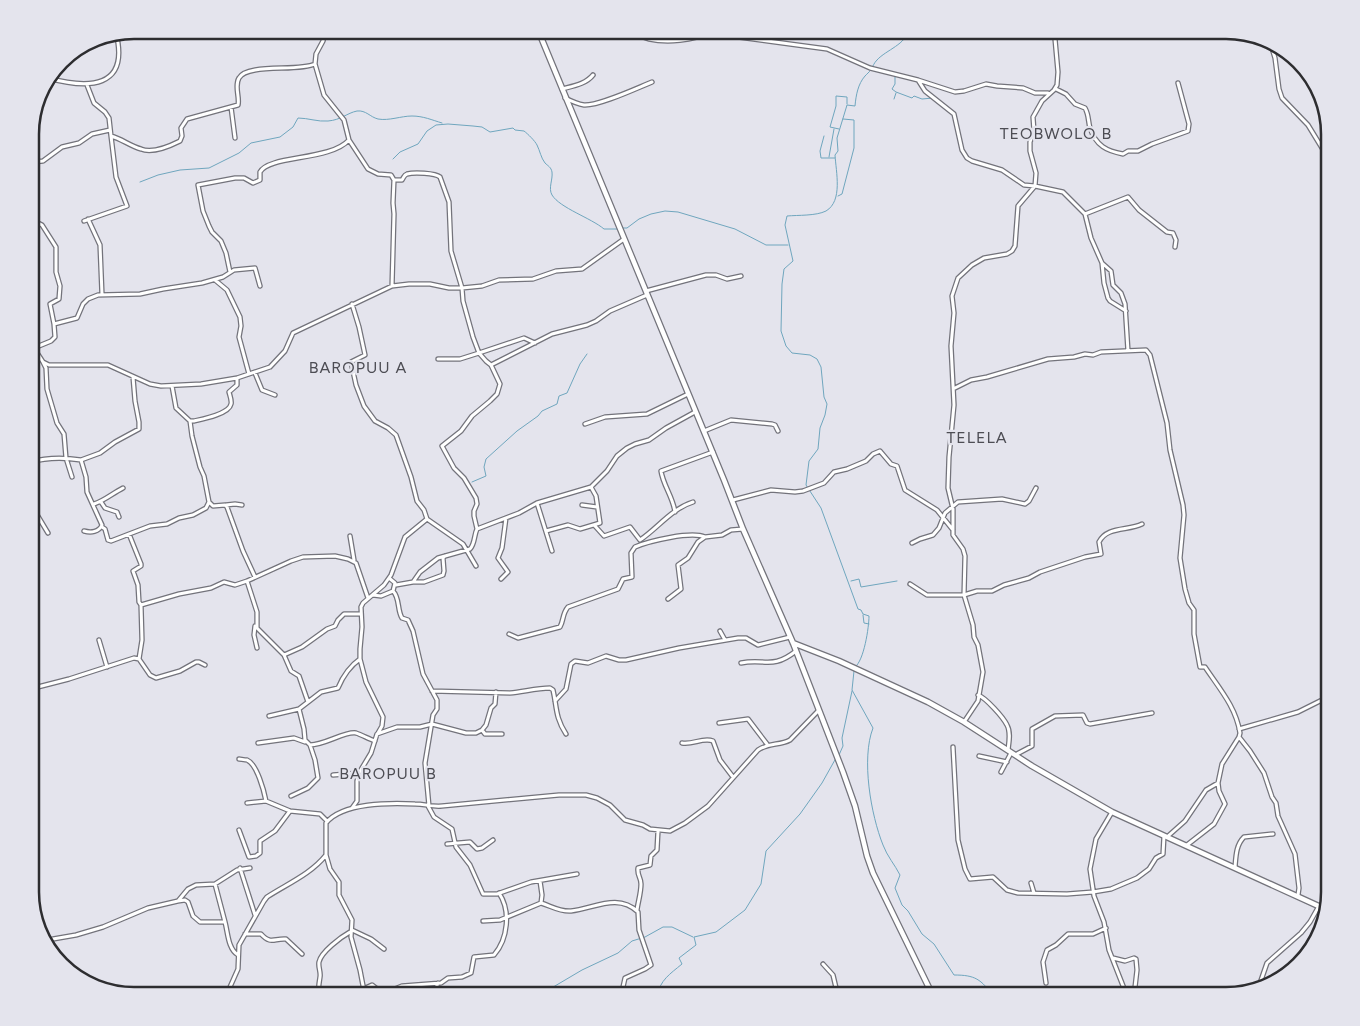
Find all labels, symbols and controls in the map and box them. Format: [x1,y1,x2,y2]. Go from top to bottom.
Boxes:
district label: TEOBWOLO B [1000,124,1112,143]
district label: BAROPUU A [309,358,407,377]
district label: TELELA [946,428,1008,447]
district label: BAROPUU B [339,764,437,783]

